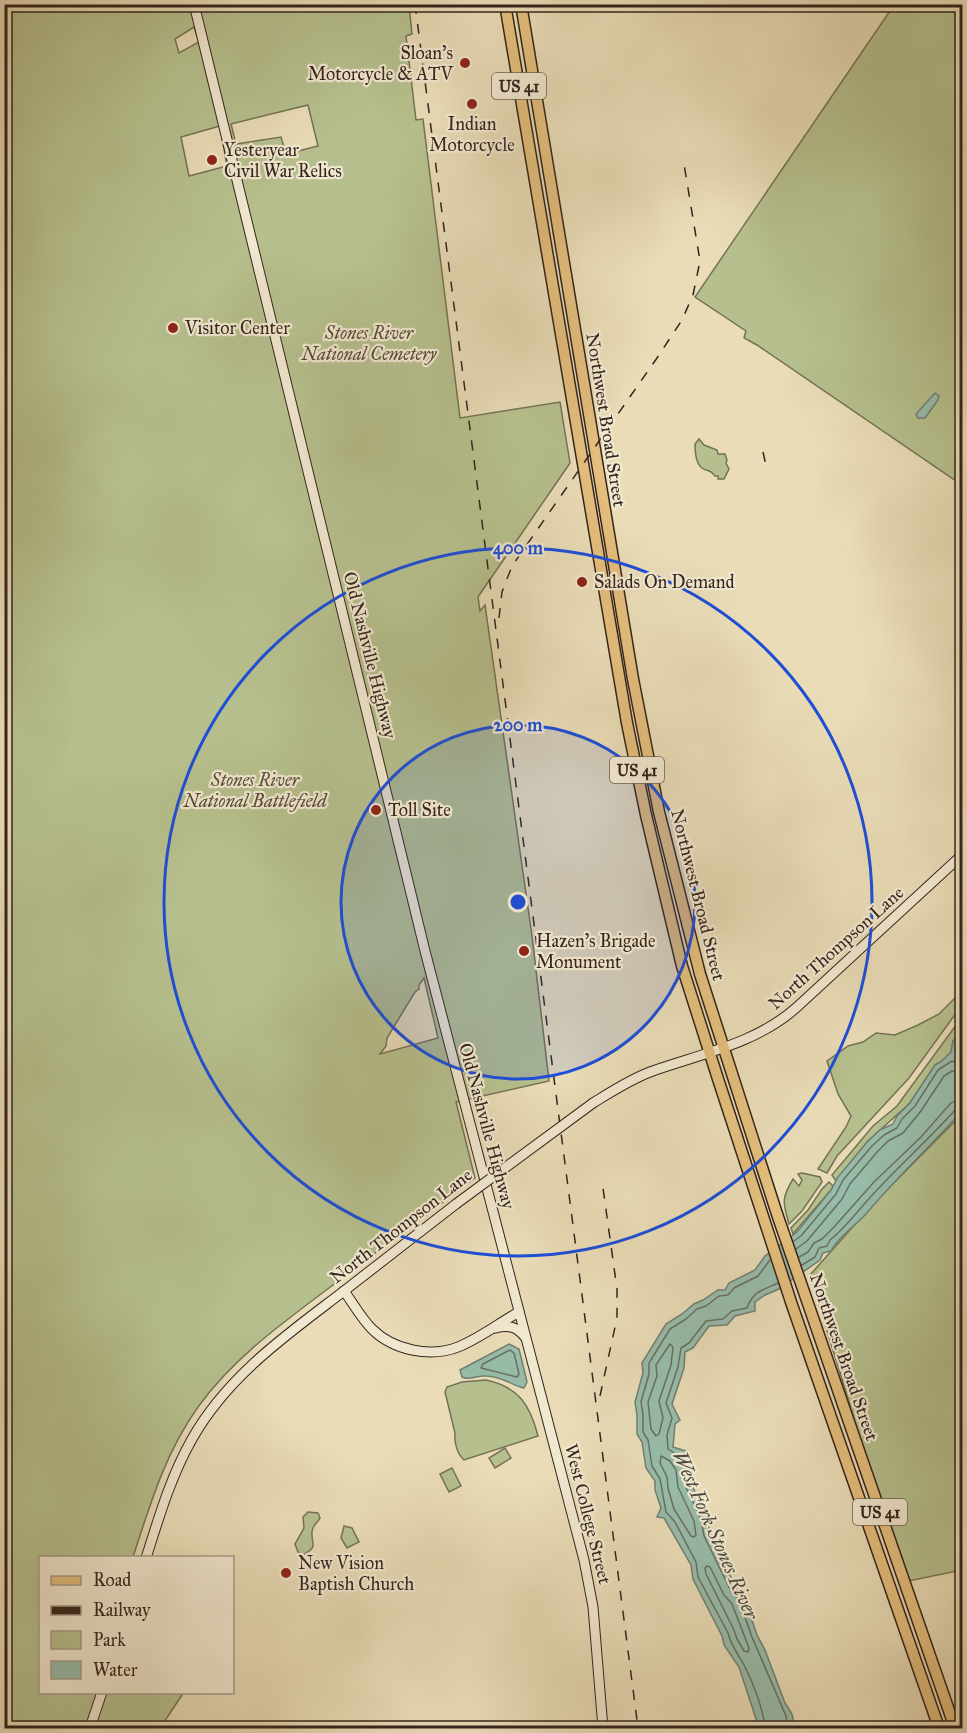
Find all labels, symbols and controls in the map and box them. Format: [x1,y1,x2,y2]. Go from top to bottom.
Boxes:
place label: Sloan's Motorcycle & ATV [308,42,454,85]
marker: Sloan's Motorcycle & ATV [458,56,472,70]
road number: US 41 [492,73,546,99]
marker: Indian Motorcycle [465,97,479,111]
place label: Indian Motorcycle [429,113,515,156]
place label: Yesteryear Civil War Relics [224,139,342,182]
marker: Yesteryear Civil War Relics [205,153,219,167]
place label: Visitor Center [184,317,290,339]
marker: Visitor Center [166,321,180,335]
park label: Stones River National Cemetery [301,322,438,365]
street label: Northwest Broad Street [581,331,631,509]
text: 400 m [493,537,544,560]
street label: Old Nashville Highway [338,569,402,742]
place label: Salads On Demand [594,571,734,593]
marker: Salads On Demand [575,575,589,589]
text: 200 m [494,714,543,736]
road number: US 41 [610,757,664,783]
park label: Stones River National Battlefield [182,769,328,812]
place label: Toll Site [388,799,451,821]
marker: Toll Site [369,803,383,817]
street label: Northwest Broad Street [666,807,730,984]
street label: North Thompson Lane [764,882,908,1014]
centre of rings [508,892,528,912]
place label: Hazen's Brigade Monument [536,930,656,973]
marker: Hazen's Brigade Monument [517,944,531,958]
street label: Old Nashville Highway [453,1040,520,1212]
street label: North Thompson Lane [326,1164,476,1288]
street label: Northwest Broad Street [805,1270,883,1444]
street label: West College Street [559,1442,616,1587]
water label: West Fork Stones River [668,1447,765,1624]
road number: US 41 [853,1499,907,1525]
place label: New Vision Baptish Church [298,1552,414,1595]
legend [39,1556,234,1694]
marker: New Vision Baptish Church [279,1566,293,1580]
text: Road [93,1569,131,1591]
text: Railway [93,1599,151,1621]
text: Park [93,1629,126,1651]
text: Water [93,1659,138,1681]

